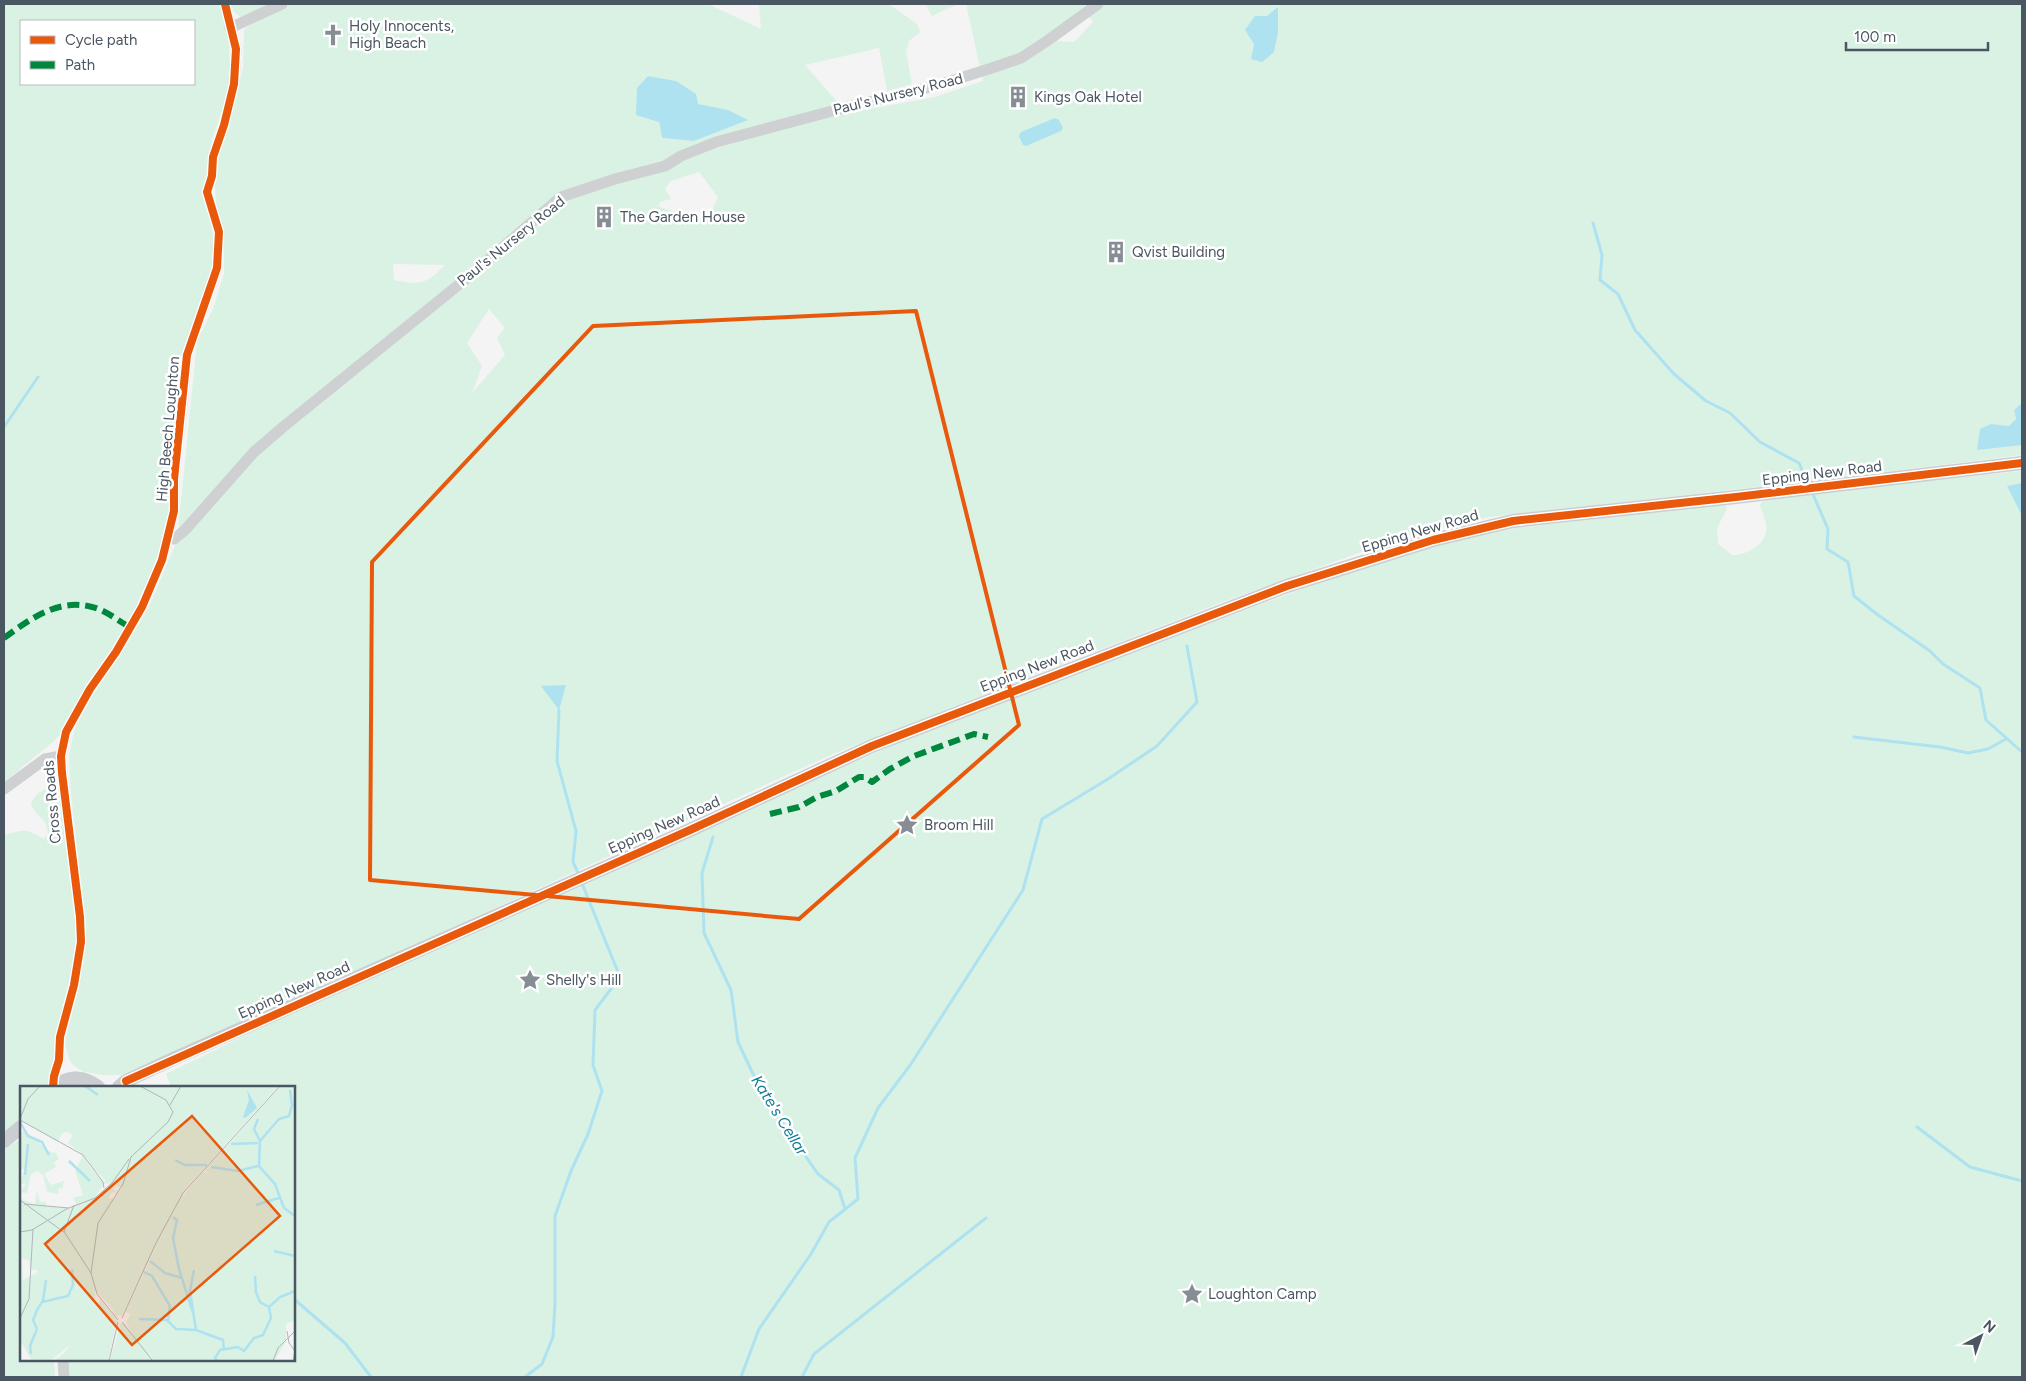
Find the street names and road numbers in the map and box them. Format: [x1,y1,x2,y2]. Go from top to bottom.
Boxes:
street label: Paul's Nursery Road [831,69,965,119]
street label: Paul's Nursery Road [454,192,568,290]
street label: High Beech Loughton [153,355,183,503]
street label: Epping New Road [1761,457,1883,489]
street label: Epping New Road [1360,506,1480,556]
street label: Epping New Road [977,636,1097,696]
street label: Cross Roads [39,759,65,845]
street label: Epping New Road [605,792,723,858]
street label: Epping New Road [235,957,353,1023]

